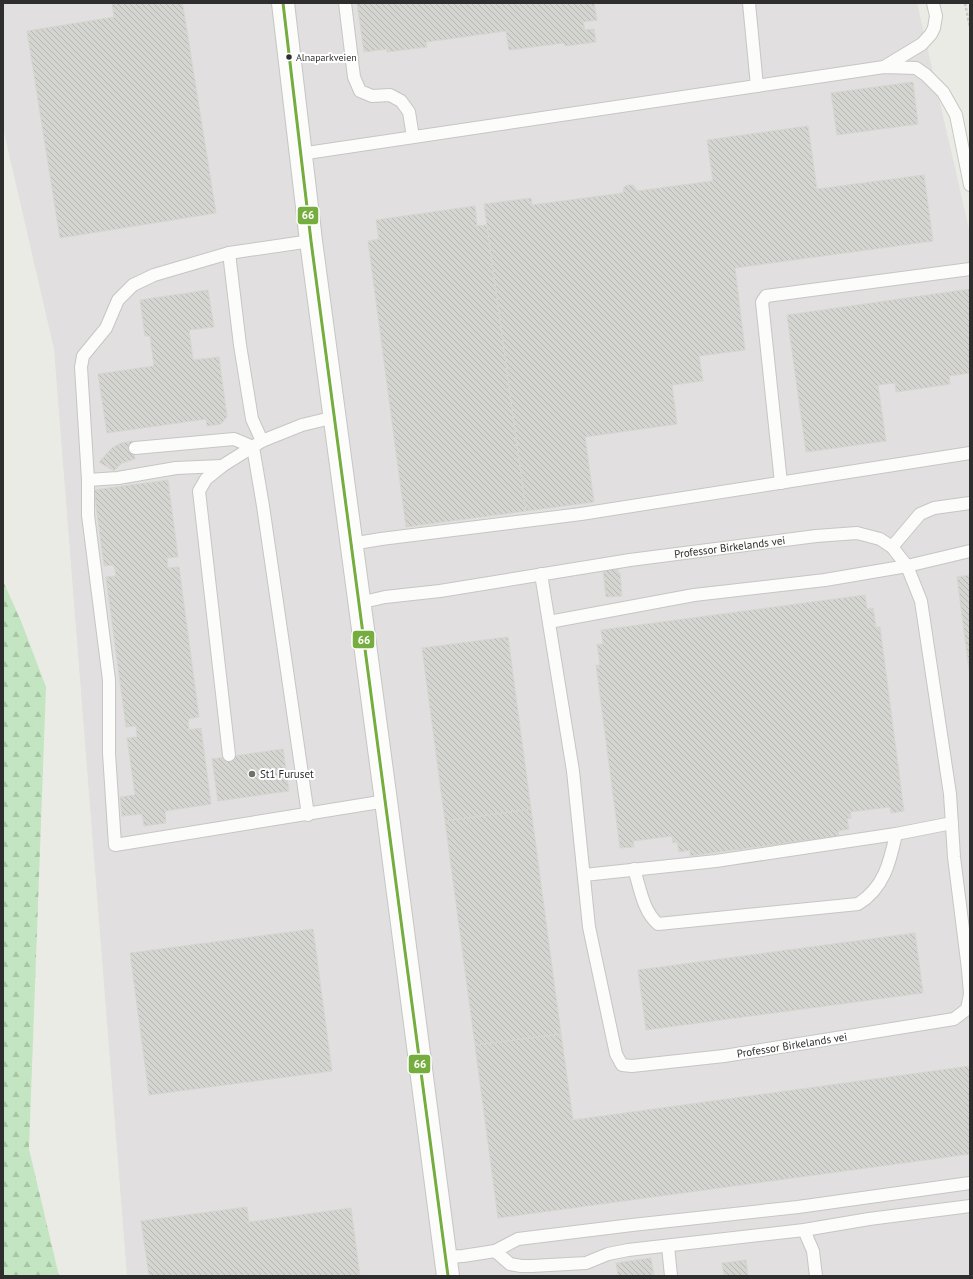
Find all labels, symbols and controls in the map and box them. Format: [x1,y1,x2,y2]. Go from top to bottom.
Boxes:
place label: Alnaparkveien [296,51,357,64]
marker: Alnaparkveien [284,52,294,62]
line badge: 66 [297,206,319,225]
text: 66 [302,208,314,222]
street label: Professor Birkelands vei [673,533,786,561]
line badge: 66 [352,630,375,649]
text: 66 [358,633,370,647]
place label: St1 Furuset [260,767,314,781]
marker: St1 Furuset [247,769,257,779]
street label: Professor Birkelands vei [736,1029,848,1061]
line badge: 66 [408,1054,431,1074]
text: 66 [414,1057,426,1071]

